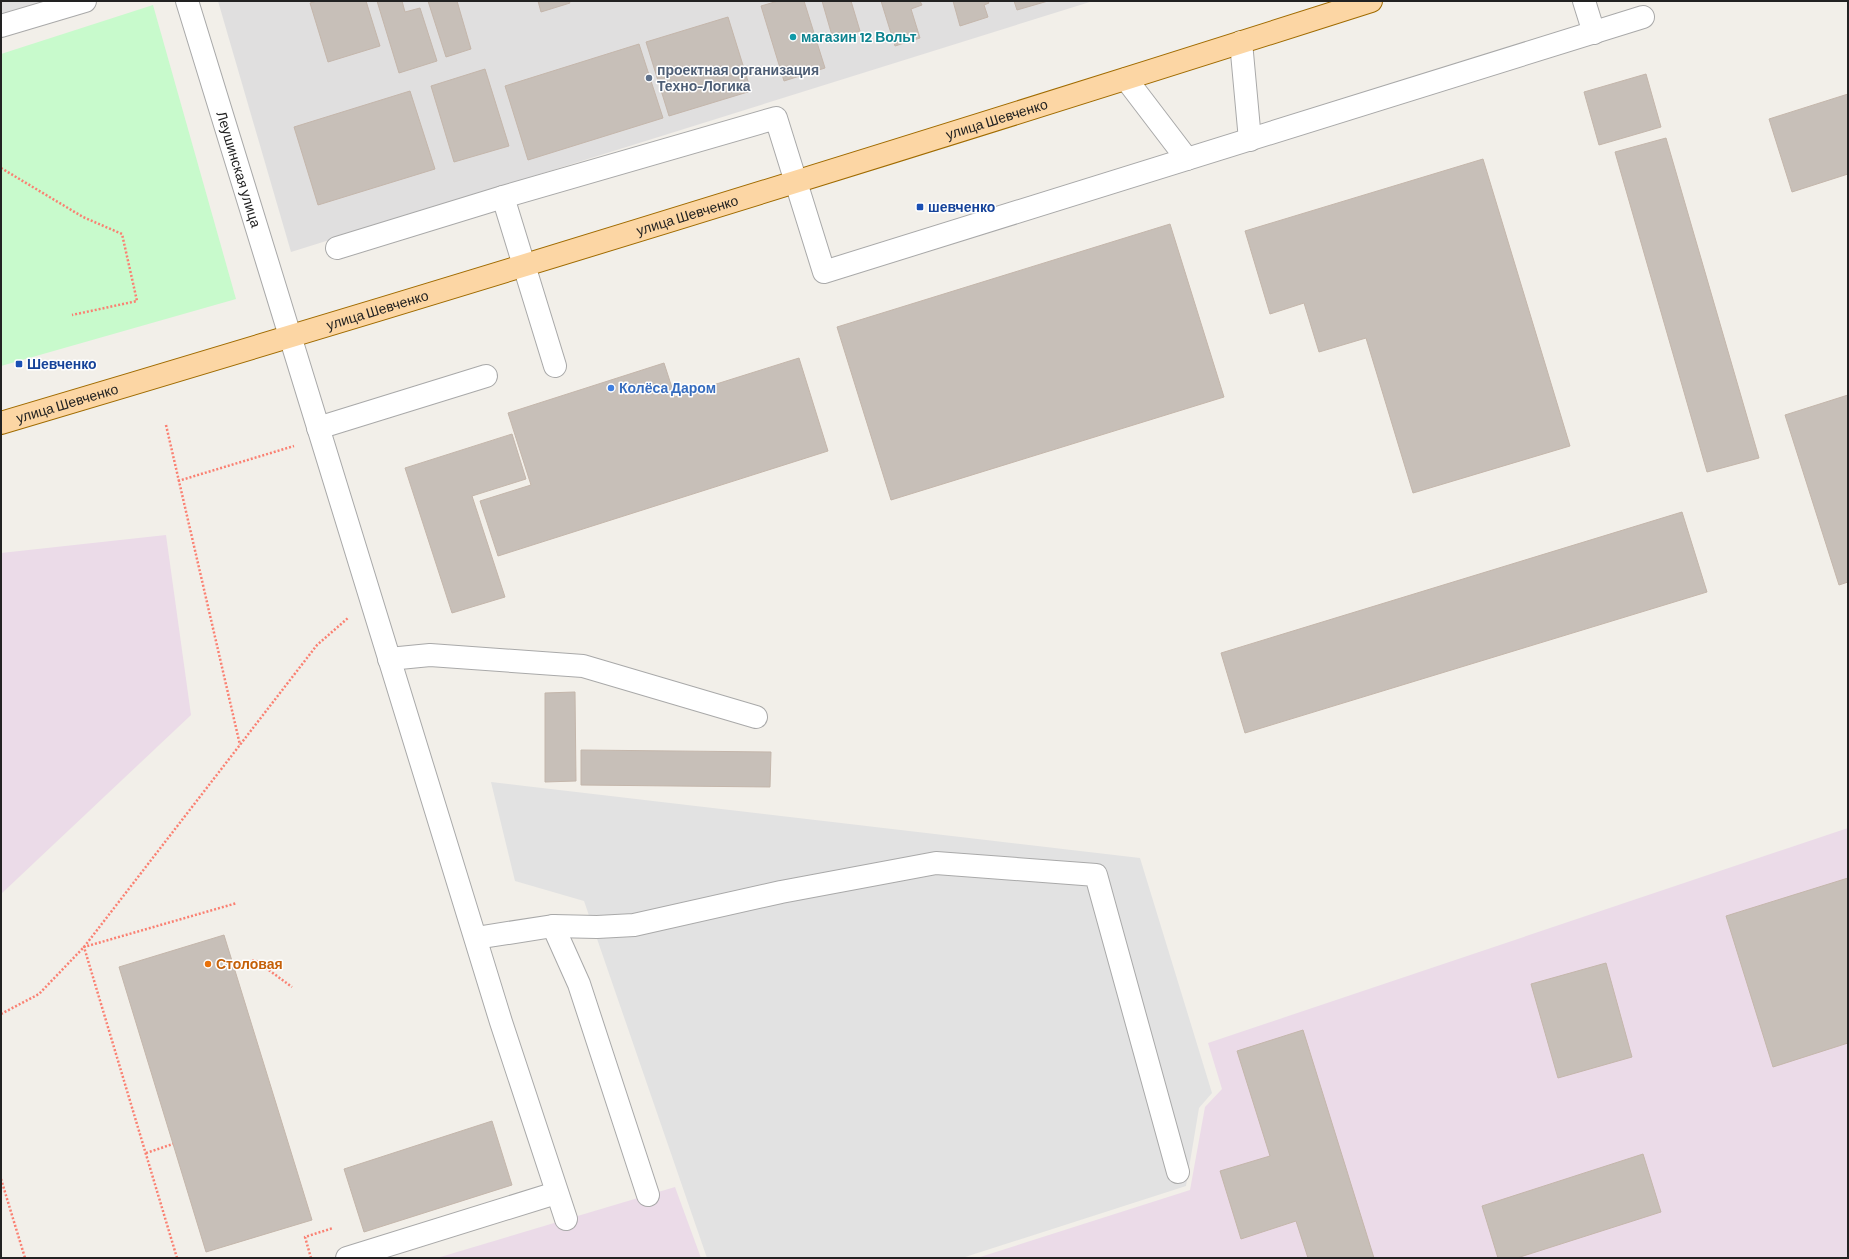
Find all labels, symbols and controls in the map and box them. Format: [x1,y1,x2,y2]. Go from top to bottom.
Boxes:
place label: магазин 12 Вольт [801,28,917,45]
marker: магазин 12 Вольт [788,32,798,42]
place label: проектная организация Техно-Логика [657,61,819,94]
marker: проектная организация Техно-Логика [644,73,654,83]
street label: улица Шевченко [944,95,1050,143]
street label: Леушинская улица [213,109,265,230]
street label: улица Шевченко [634,191,740,239]
place label: шевченко [928,198,995,215]
marker: шевченко [915,202,925,212]
street label: улица Шевченко [324,286,431,333]
place label: Шевченко [27,355,97,372]
marker: Шевченко [14,359,24,369]
place label: Колёса Даром [619,379,716,396]
street label: улица Шевченко [14,380,120,426]
marker: Колёса Даром [606,383,616,393]
place label: Столовая [216,955,283,972]
marker: Столовая [203,959,213,969]

